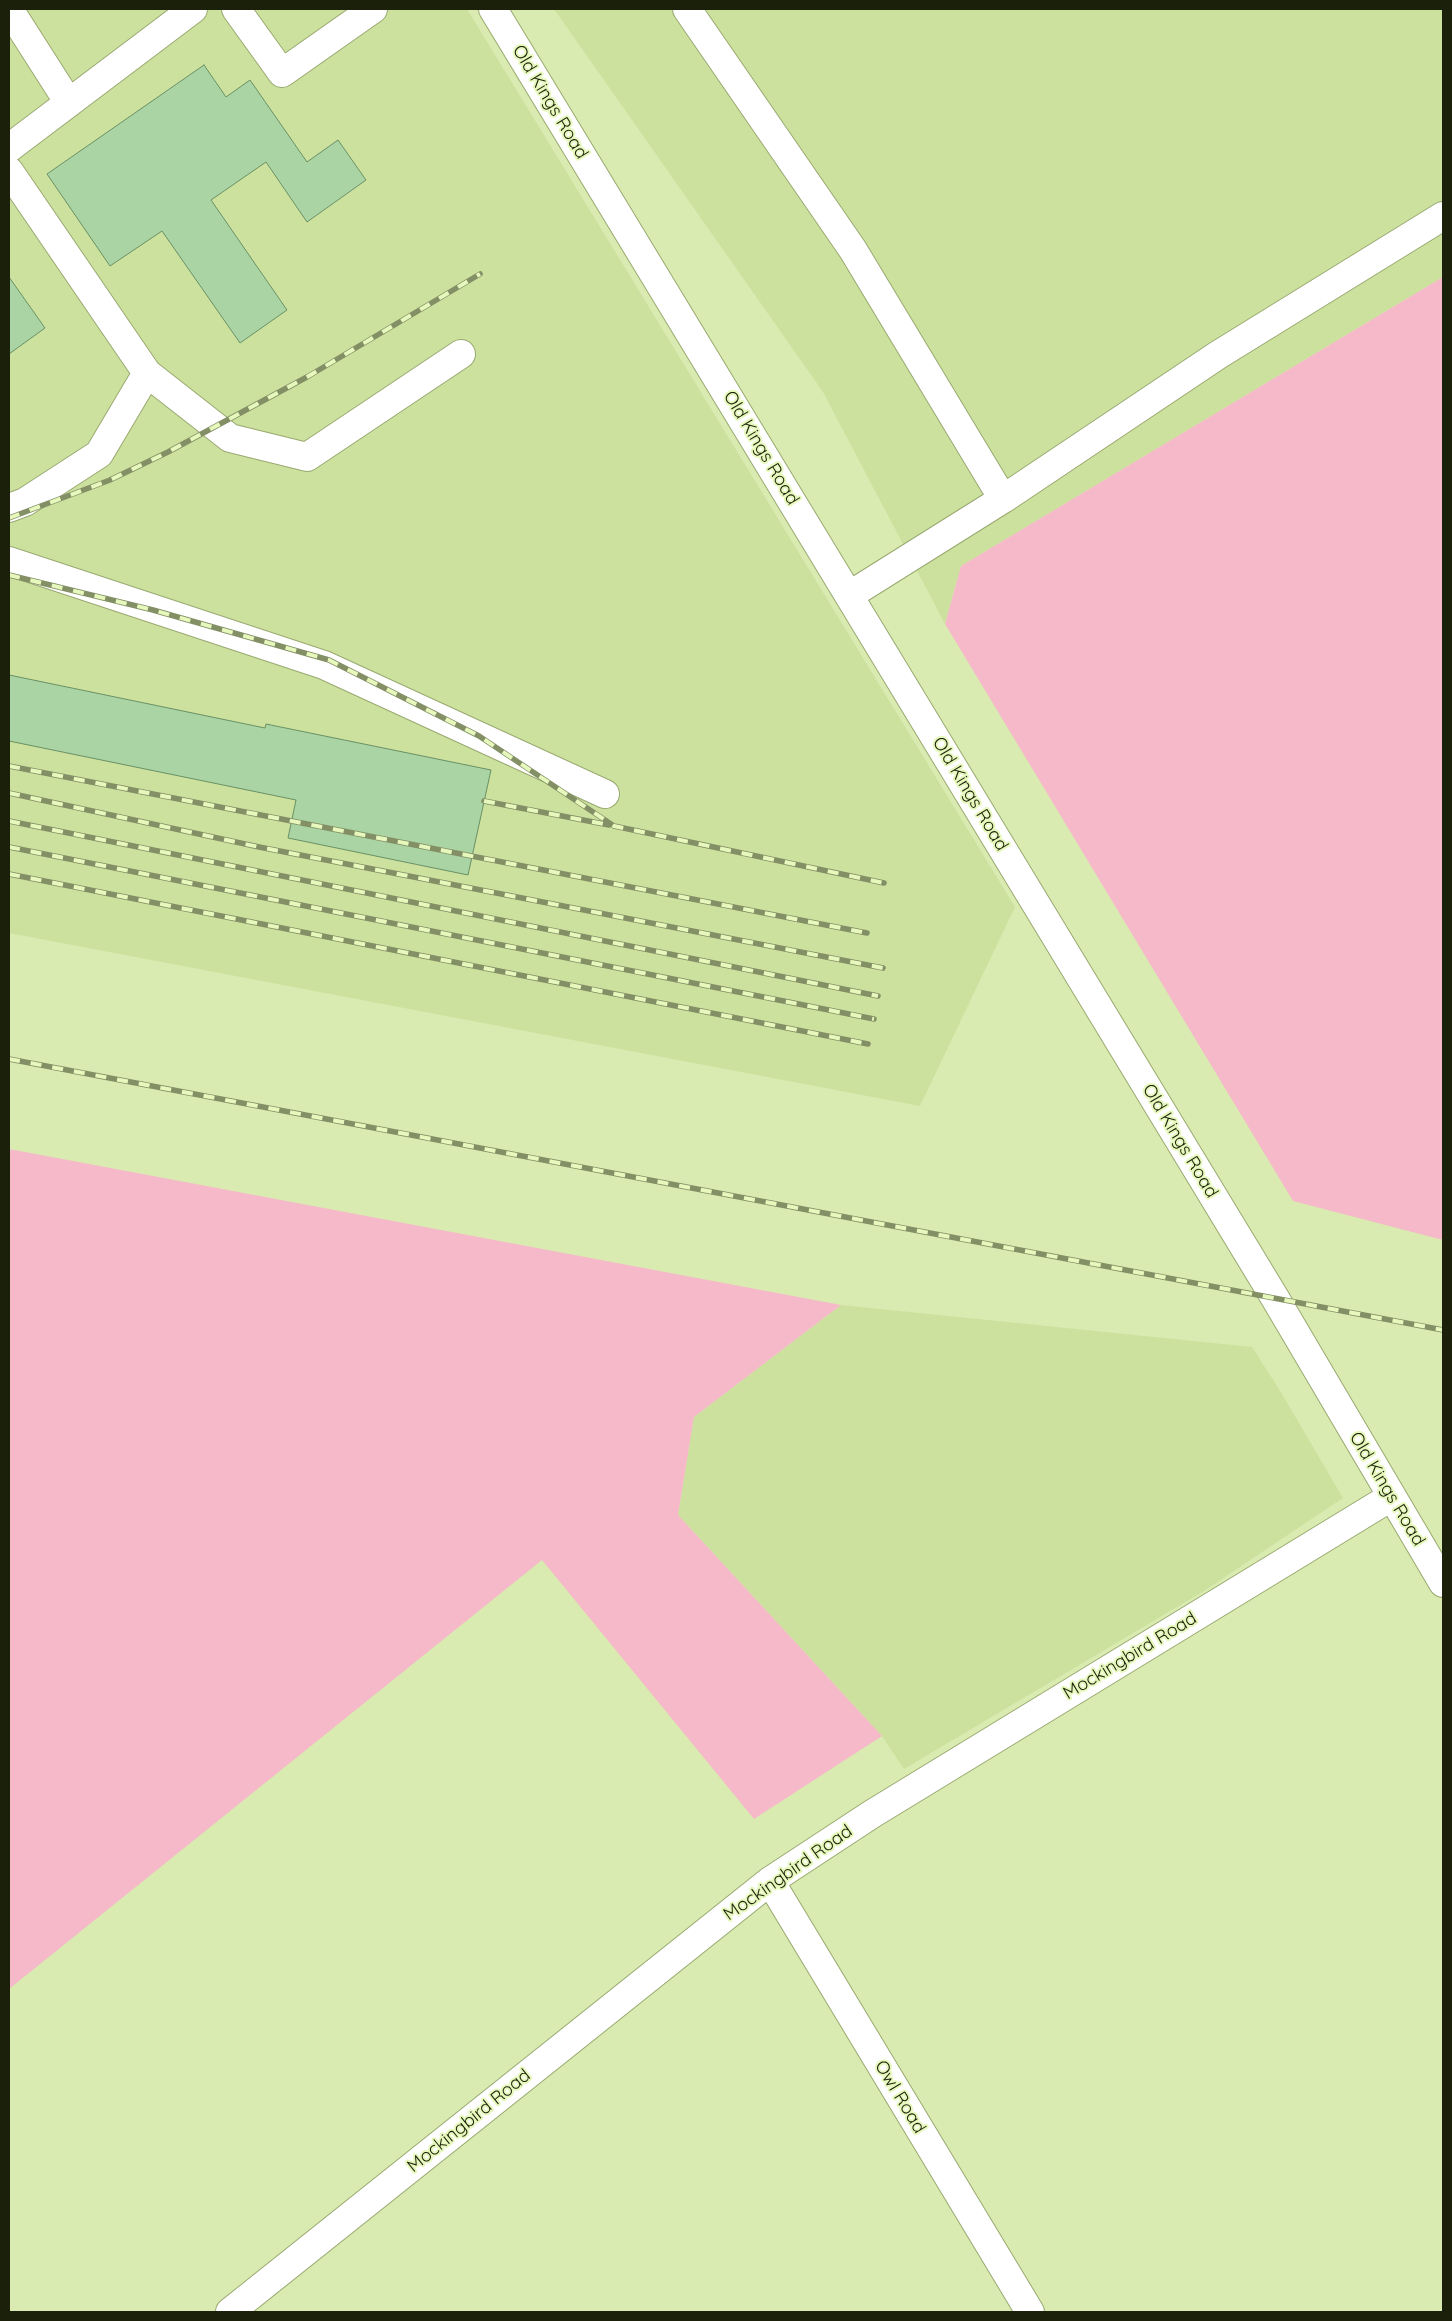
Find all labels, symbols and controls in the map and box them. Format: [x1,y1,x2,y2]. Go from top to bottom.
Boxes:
street label: Old Kings Road [508,41,592,163]
street label: Old Kings Road [719,387,803,509]
street label: Old Kings Road [928,733,1012,855]
street label: Old Kings Road [1138,1080,1222,1202]
street label: Old Kings Road [1345,1428,1429,1550]
street label: Mockingbird Road [1059,1608,1201,1704]
street label: Mockingbird Road [720,1821,856,1925]
street label: Owl Road [870,2057,930,2137]
street label: Mockingbird Road [403,2065,535,2177]

